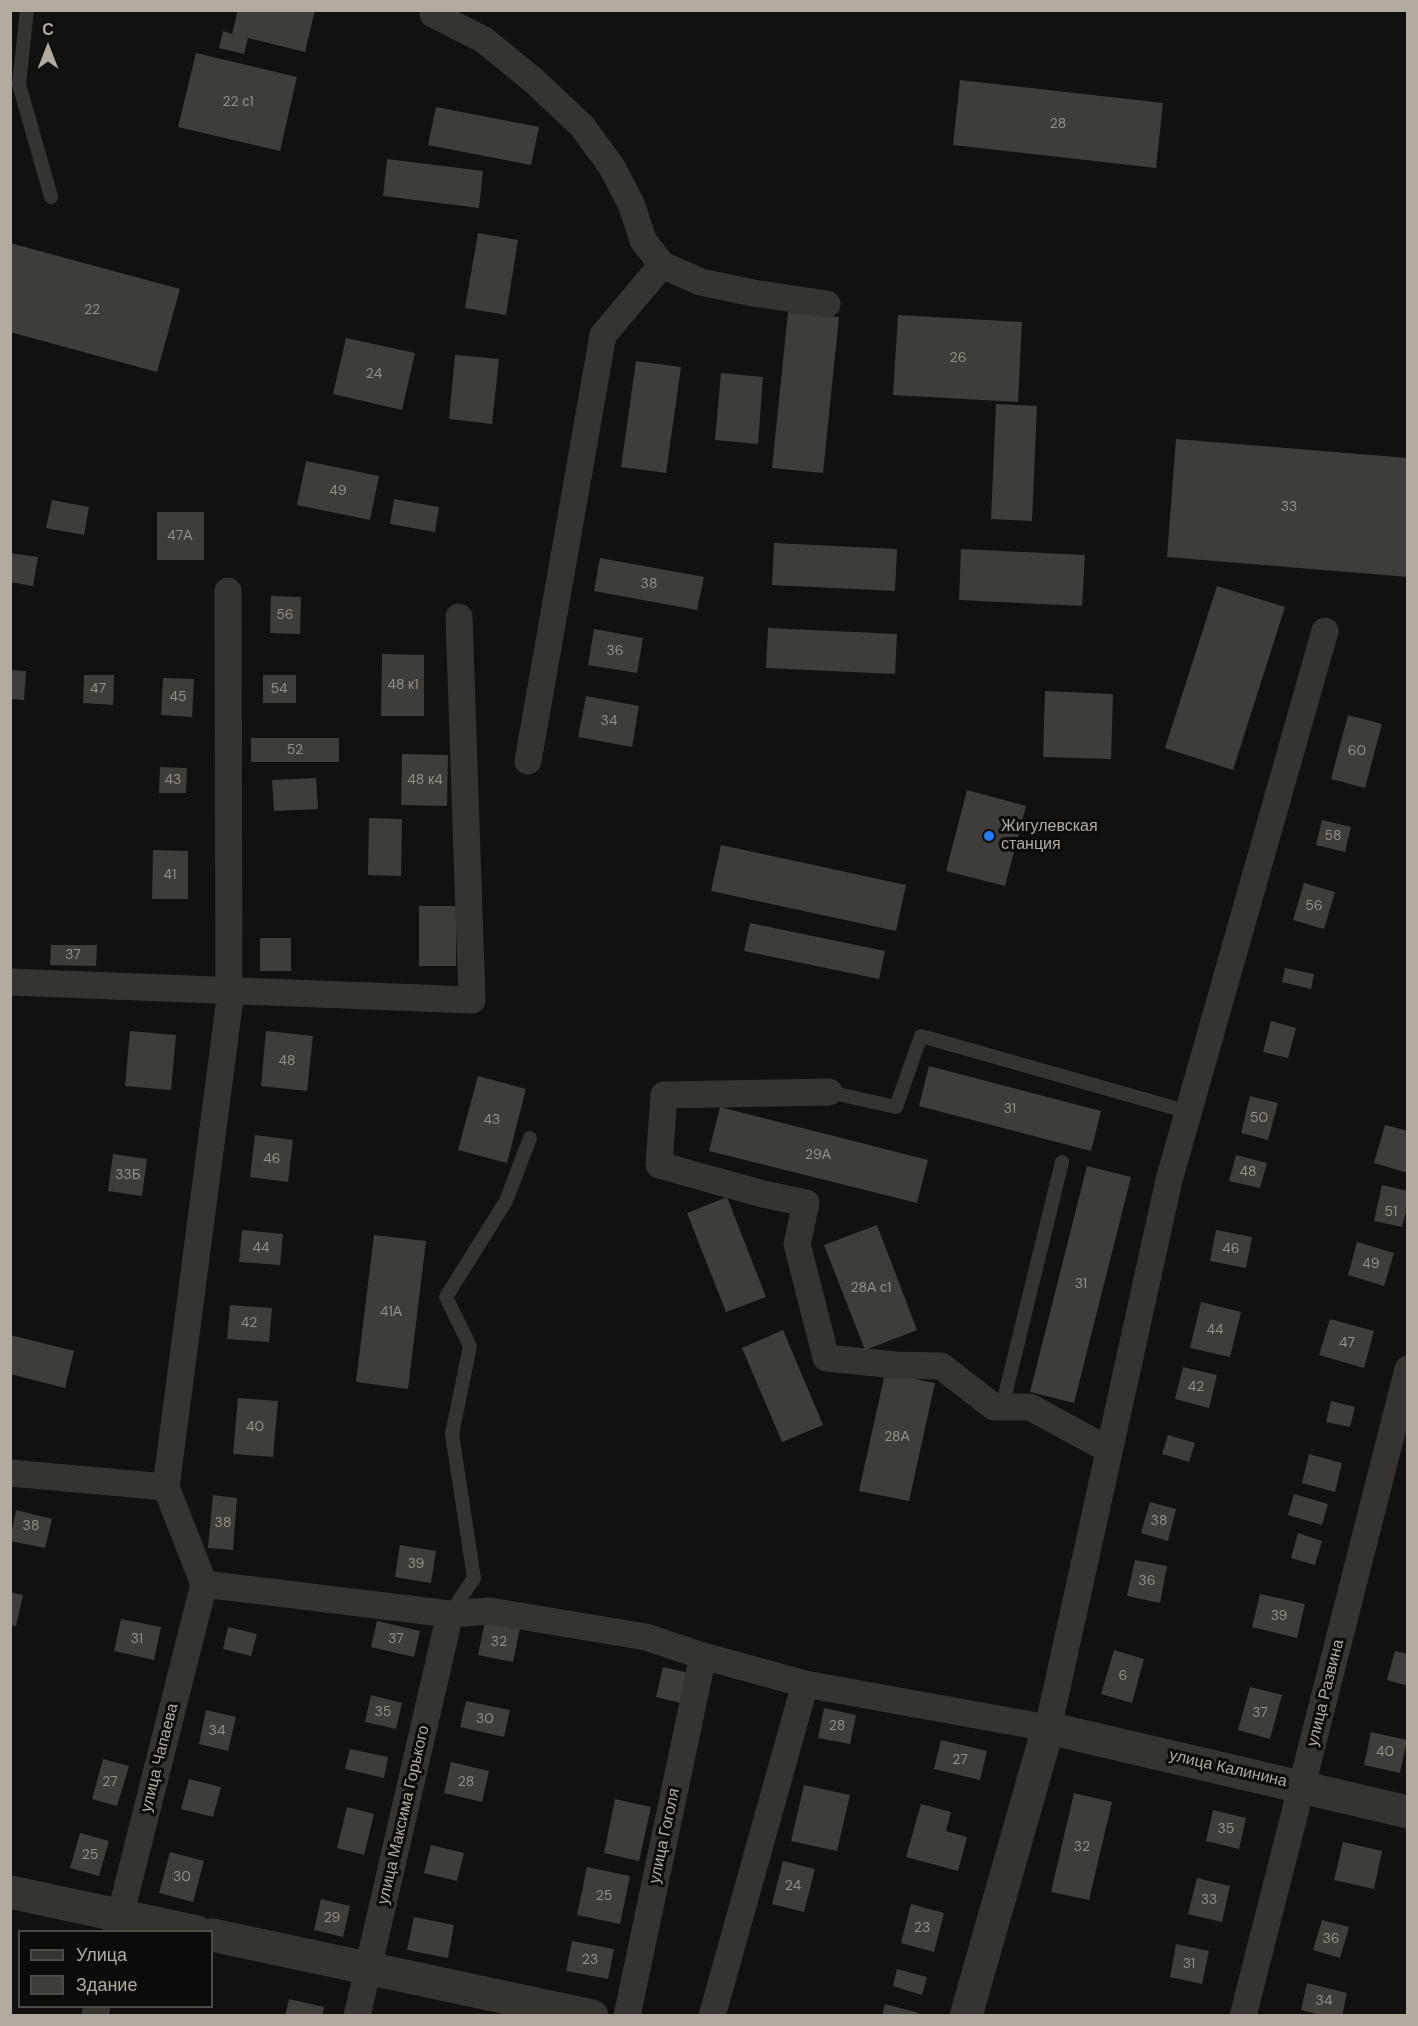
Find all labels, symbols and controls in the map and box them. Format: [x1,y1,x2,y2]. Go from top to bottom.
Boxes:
north arrow [18,18,78,78]
text: С [42,19,54,40]
house number: 22 с1 [222,94,254,110]
house number: 28 [1050,116,1066,132]
house number: 22 [84,302,100,318]
house number: 26 [950,350,966,366]
house number: 24 [366,366,382,382]
house number: 49 [329,483,347,499]
house number: 33 [1281,499,1297,515]
house number: 47А [167,528,193,544]
house number: 38 [641,576,657,592]
house number: 56 [276,607,294,623]
house number: 36 [606,643,624,659]
house number: 48 к1 [387,677,419,693]
house number: 47 [90,681,106,697]
house number: 54 [270,681,288,697]
house number: 45 [169,689,187,705]
house number: 34 [601,713,617,729]
house number: 52 [287,742,303,758]
house number: 60 [1348,743,1366,759]
house number: 43 [165,772,181,788]
house number: 48 к4 [407,772,443,788]
place label: Жигулевская станция [1001,817,1098,855]
house number: 58 [1324,828,1342,844]
marker: Жигулевская станция [982,829,996,843]
house number: 41 [164,867,176,883]
house number: 56 [1305,898,1323,914]
house number: 37 [65,947,81,963]
house number: 48 [278,1053,296,1069]
house number: 31 [1004,1101,1016,1117]
house number: 50 [1250,1110,1268,1126]
house number: 43 [484,1112,500,1128]
house number: 29А [805,1147,831,1163]
house number: 46 [263,1151,281,1167]
house number: 48 [1239,1164,1257,1180]
house number: 33Б [115,1167,141,1183]
house number: 51 [1385,1204,1397,1220]
house number: 44 [253,1240,269,1256]
house number: 46 [1222,1241,1240,1257]
house number: 49 [1362,1256,1380,1272]
house number: 31 [1075,1276,1087,1292]
house number: 28А с1 [851,1280,891,1296]
house number: 41А [380,1304,402,1320]
house number: 42 [241,1315,257,1331]
house number: 44 [1207,1322,1223,1338]
house number: 47 [1339,1335,1355,1351]
house number: 42 [1188,1379,1204,1395]
house number: 40 [246,1419,264,1435]
house number: 28А [884,1429,910,1445]
house number: 38 [1151,1513,1167,1529]
house number: 38 [215,1515,231,1531]
house number: 38 [23,1518,39,1534]
house number: 39 [408,1556,424,1572]
house number: 36 [1138,1573,1156,1589]
house number: 39 [1271,1608,1287,1624]
house number: 31 [131,1631,143,1647]
house number: 37 [388,1631,404,1647]
house number: 32 [491,1634,507,1650]
street label: улица Развина [1303,1638,1349,1748]
house number: 6 [1119,1668,1127,1684]
street label: улица Чапаева [137,1702,183,1814]
house number: 35 [375,1704,391,1720]
house number: 37 [1252,1705,1268,1721]
house number: 30 [476,1711,494,1727]
house number: 28 [829,1718,845,1734]
house number: 34 [209,1723,225,1739]
street label: улица Максима Горького [374,1724,434,1906]
house number: 40 [1376,1744,1394,1760]
street label: улица Калинина [1167,1746,1289,1792]
house number: 27 [952,1752,968,1768]
house number: 27 [102,1774,118,1790]
house number: 28 [458,1774,474,1790]
street label: улица Гоголя [646,1787,684,1885]
house number: 35 [1218,1821,1234,1837]
house number: 32 [1074,1839,1090,1855]
house number: 25 [82,1847,98,1863]
house number: 30 [173,1869,191,1885]
house number: 24 [785,1878,801,1894]
house number: 25 [596,1888,612,1904]
house number: 33 [1201,1892,1217,1908]
house number: 29 [324,1910,340,1926]
house number: 23 [914,1920,930,1936]
legend [18,1930,213,2008]
house number: 36 [1322,1931,1340,1947]
text: Улица [76,1943,127,1967]
house number: 23 [582,1952,598,1968]
house number: 31 [1183,1956,1195,1972]
text: Здание [76,1973,137,1997]
house number: 34 [1316,1993,1332,2009]

